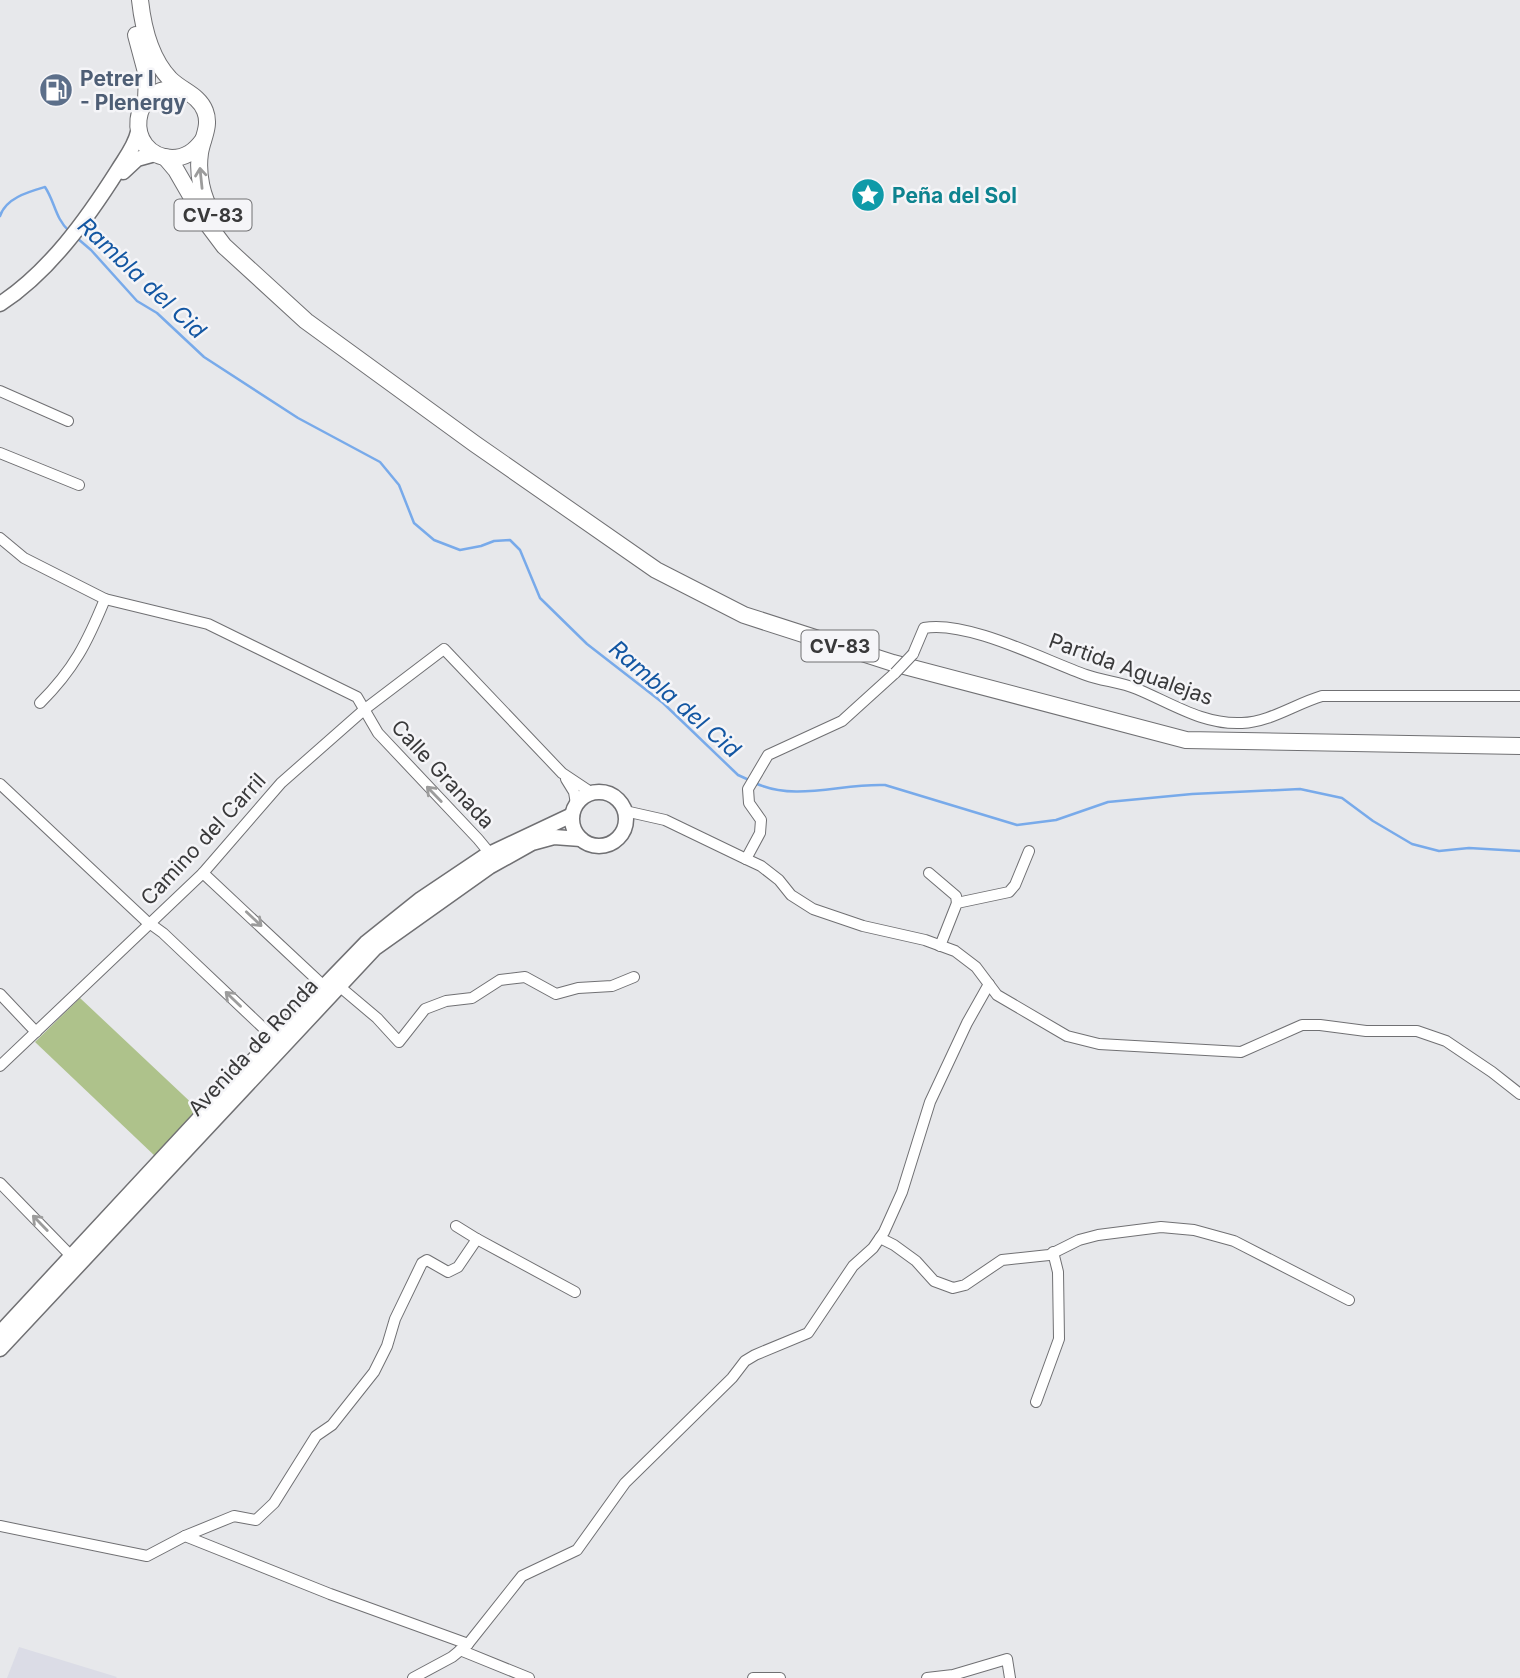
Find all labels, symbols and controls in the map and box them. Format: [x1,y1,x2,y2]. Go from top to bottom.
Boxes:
place label: Petrer I - Plenergy [80,66,186,115]
fuel station icon: Petrer I - Plenergy [37,71,75,109]
one-way arrow [195,167,208,190]
place icon: Peña del Sol [849,176,887,214]
place label: Peña del Sol [892,183,1017,208]
road number: CV-83 [174,200,252,230]
water label: Rambla del Cid [72,212,212,345]
street label: Partida Agualejas [1046,628,1216,710]
road number: CV-83 [802,631,878,662]
water label: Rambla del Cid [604,634,747,764]
street label: Calle Granada [386,714,500,834]
street label: Camino del Carril [135,768,271,910]
one-way arrow [426,786,443,803]
one-way arrow [245,911,263,927]
street label: Avenida de Ronda [183,973,323,1121]
one-way arrow [224,990,241,1007]
one-way arrow [31,1215,48,1232]

